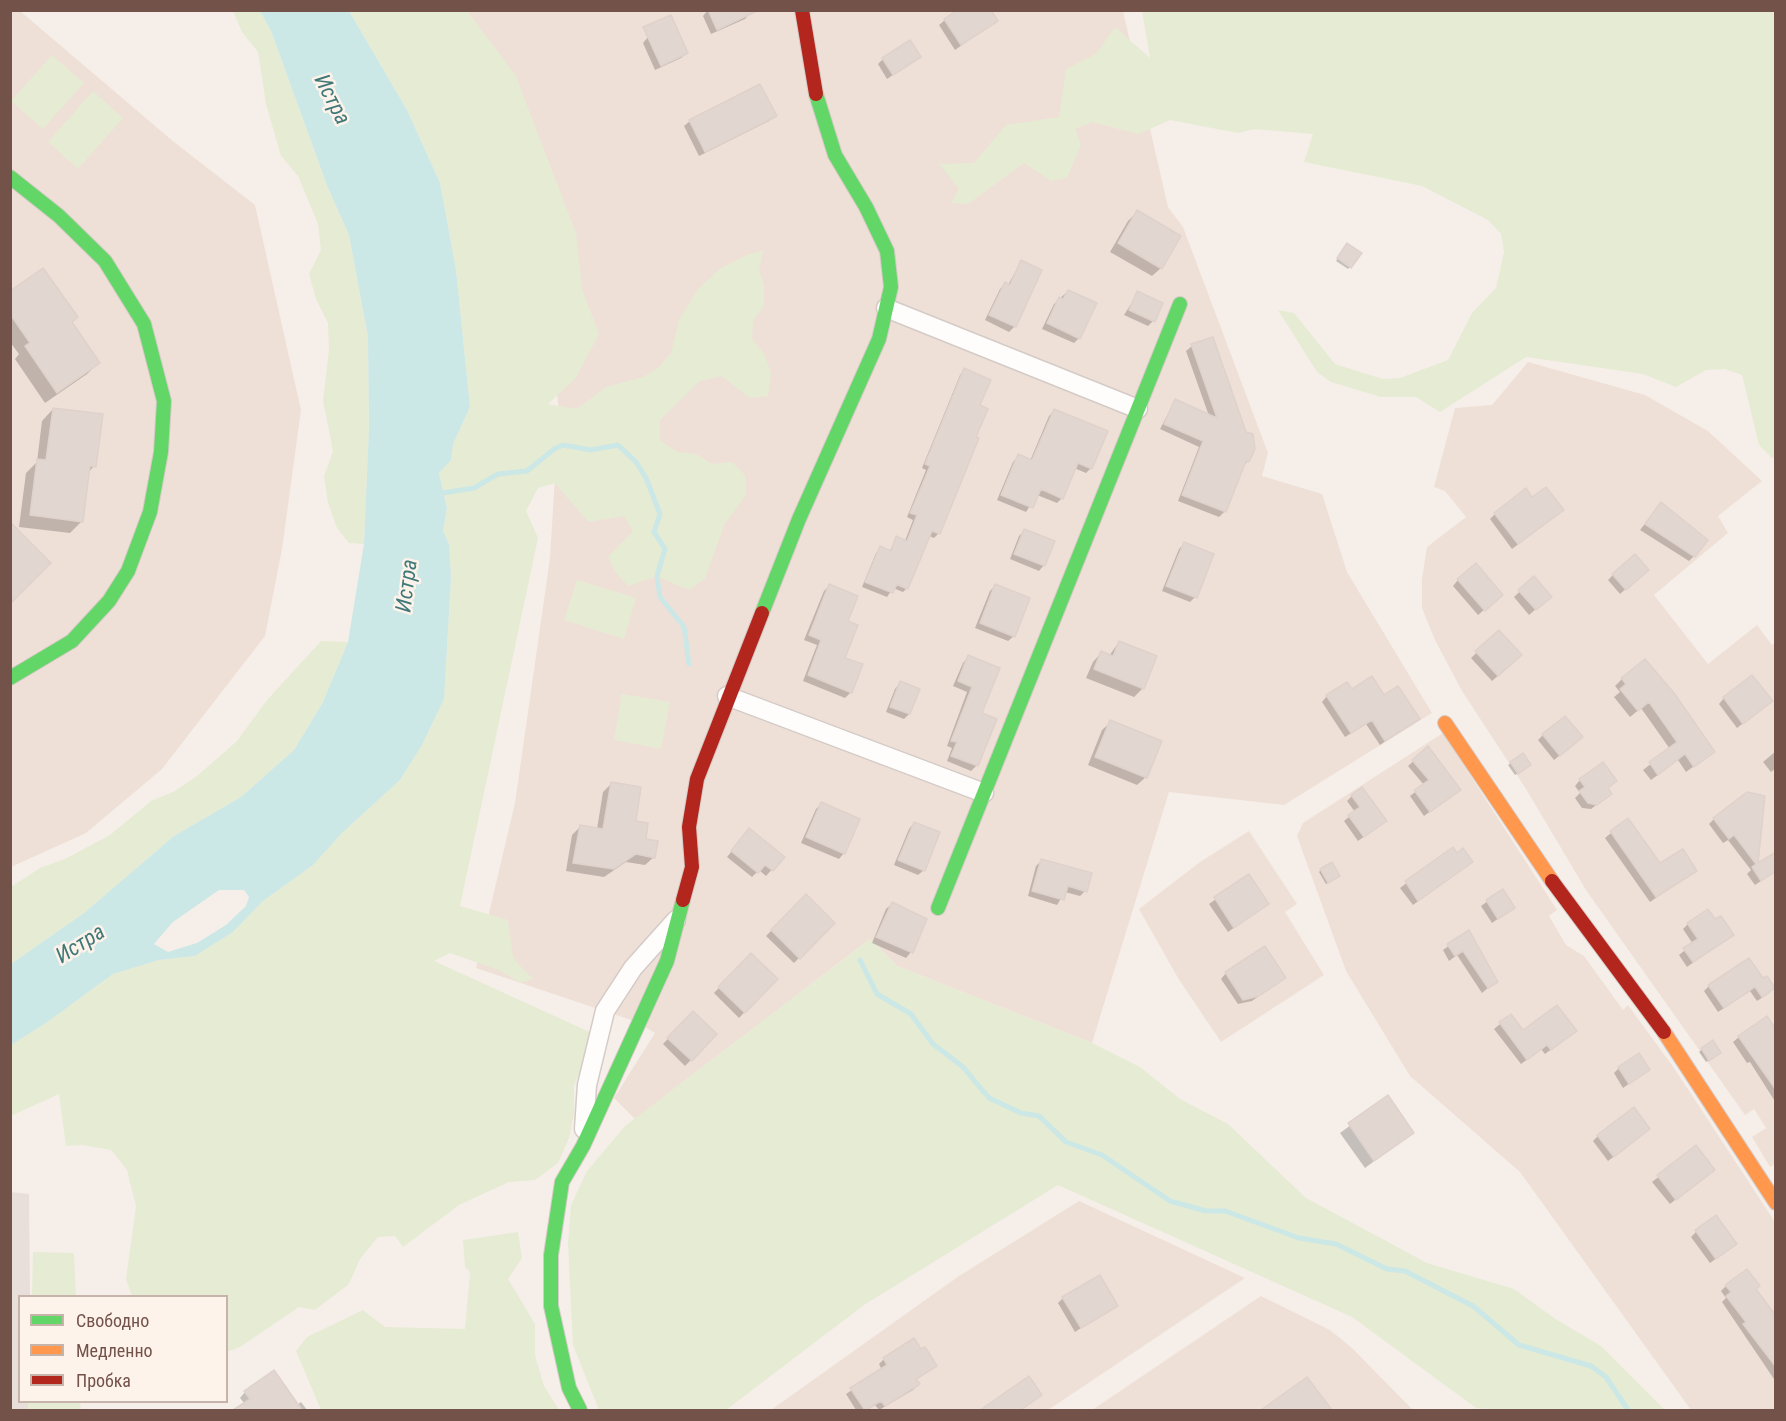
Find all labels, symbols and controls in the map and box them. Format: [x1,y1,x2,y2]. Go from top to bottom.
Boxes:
water label: Истра [307,70,355,130]
water label: Истра [392,558,424,614]
water label: Истра [52,920,110,970]
legend [18,1295,228,1403]
text: Свободно [76,1310,149,1331]
text: Медленно [76,1340,153,1361]
text: Пробка [76,1370,131,1391]

